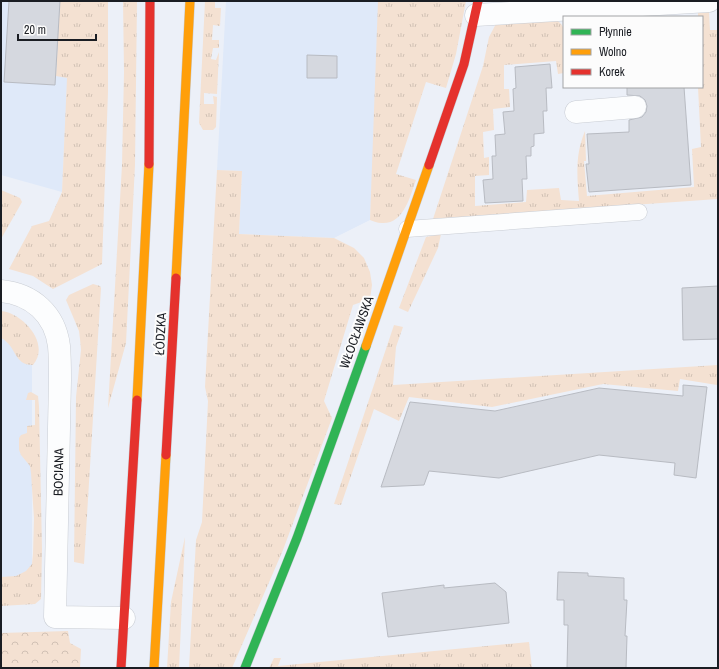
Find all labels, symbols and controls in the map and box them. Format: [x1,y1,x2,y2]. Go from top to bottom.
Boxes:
scale bar [18,16,96,42]
legend [563,16,703,88]
text: 20 m [24,22,46,38]
text: Płynnie [599,24,632,40]
text: Wolno [599,44,627,60]
text: Korek [599,64,625,80]
street label: WŁOCŁAWSKA [335,293,378,371]
street label: ŁÓDZKA [151,311,170,356]
street label: BOCIANA [50,447,67,496]

